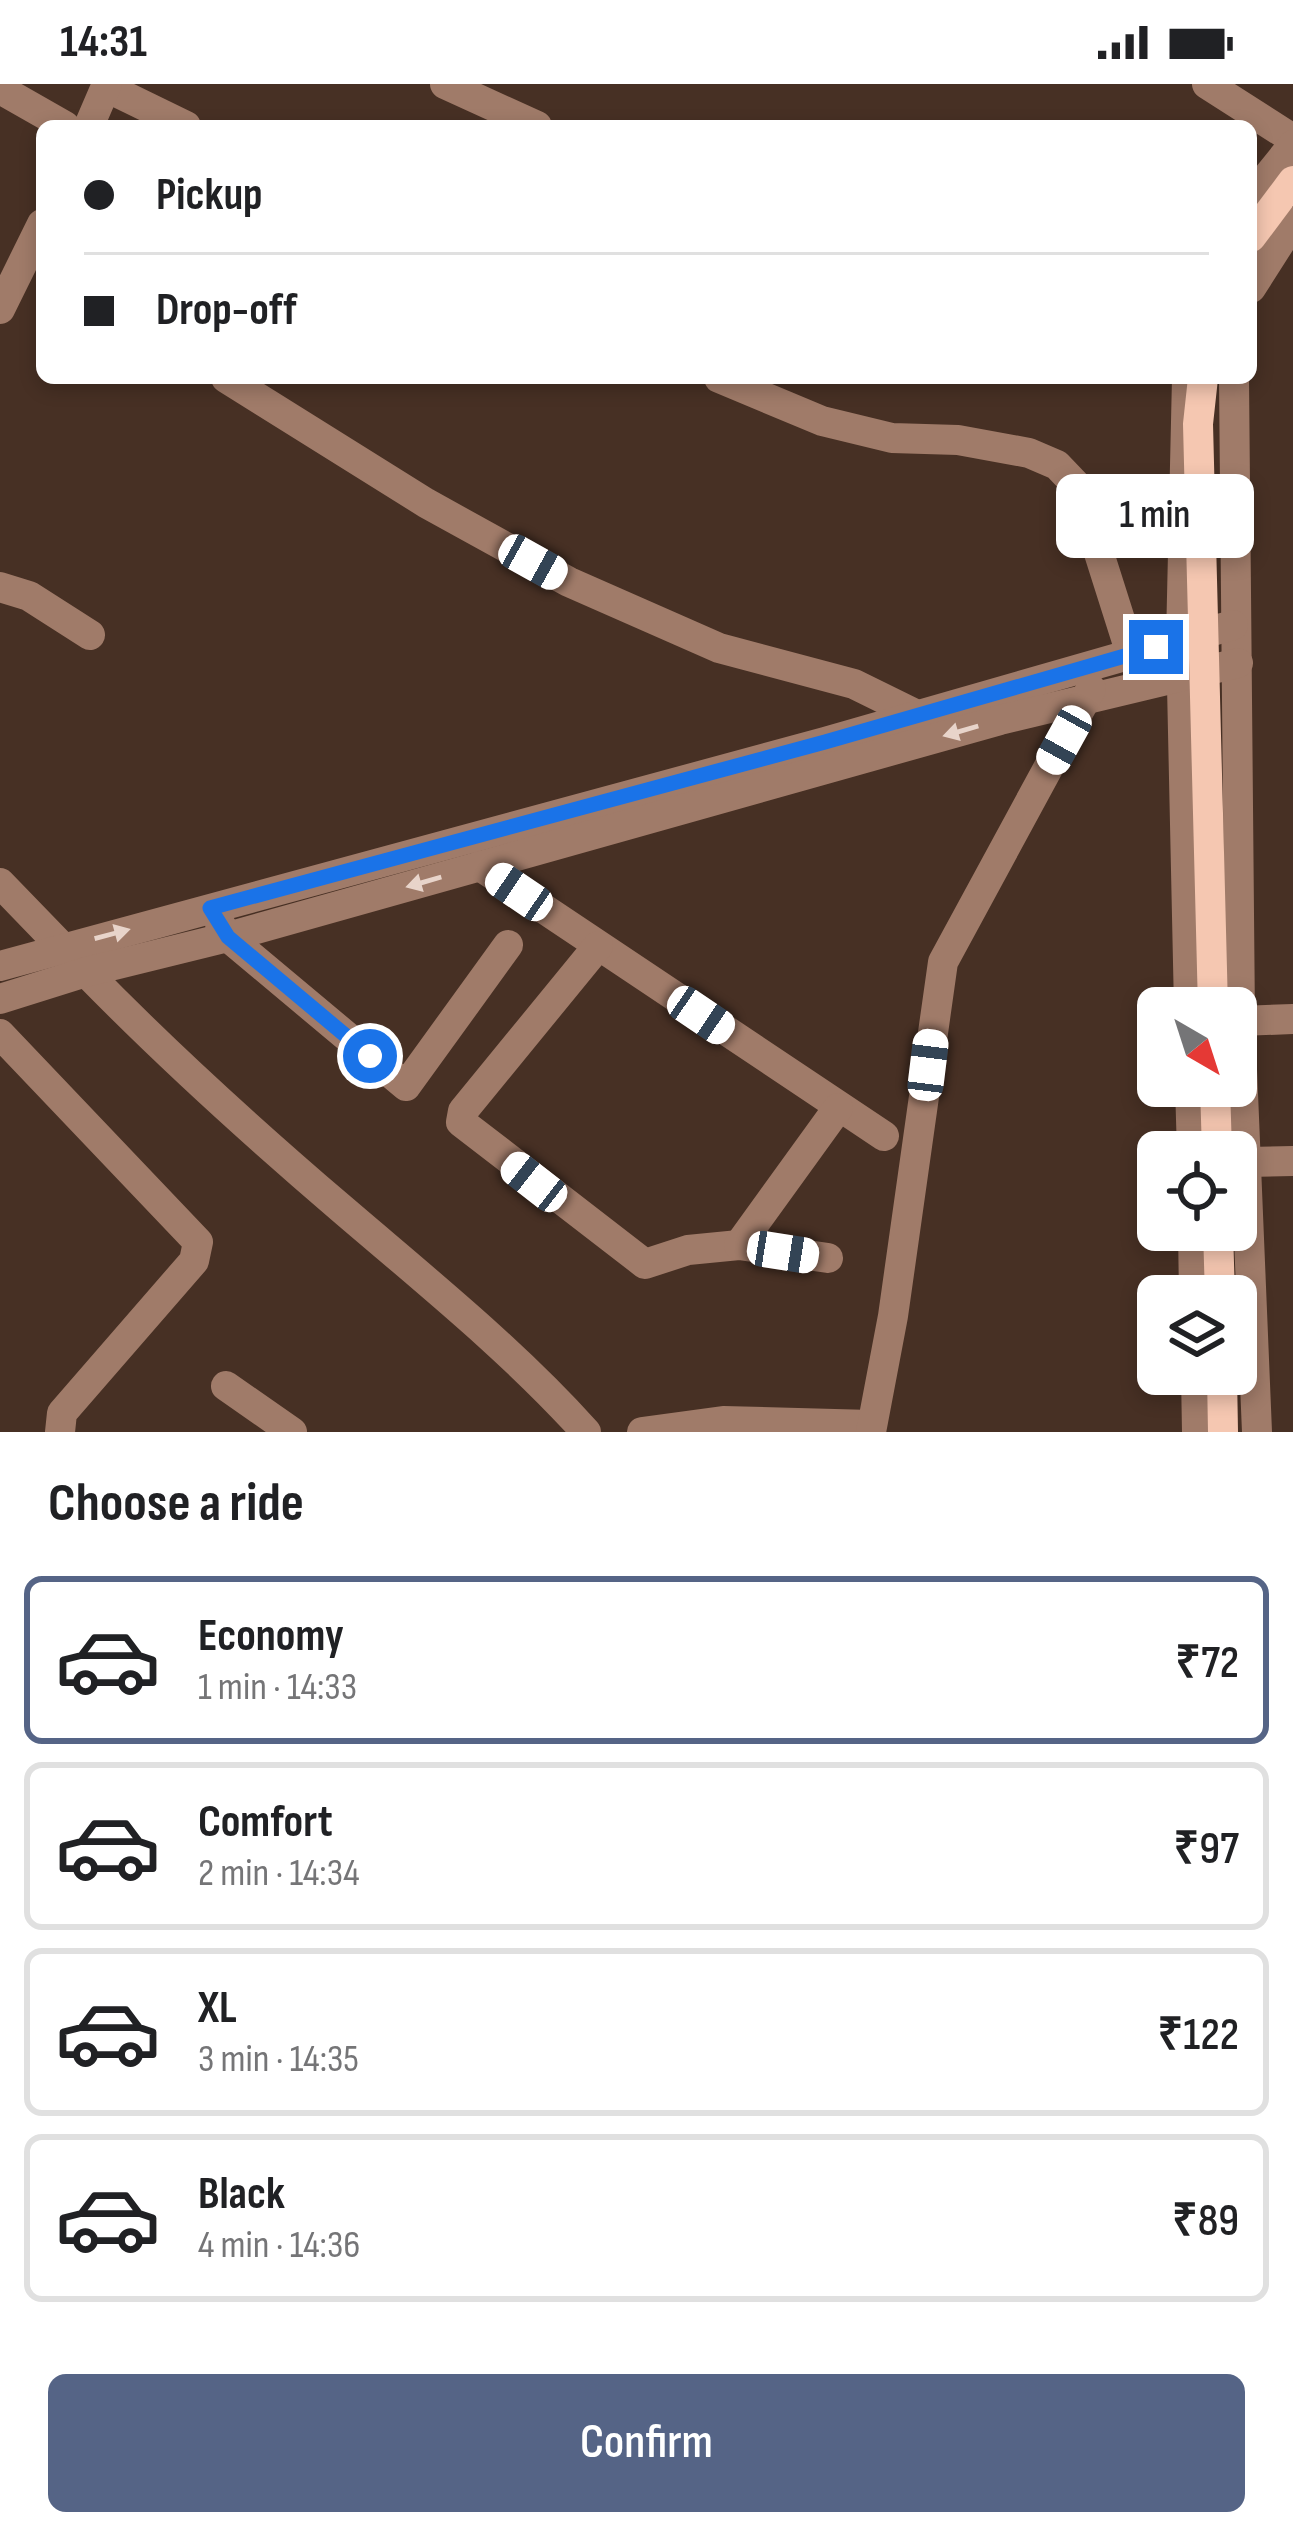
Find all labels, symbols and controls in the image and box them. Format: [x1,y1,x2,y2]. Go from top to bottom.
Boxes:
text: 14:31 [60,15,147,70]
text: Pickup [156,168,263,223]
text: Drop-off [156,283,297,338]
callout: 1 min [1057,473,1255,557]
text: 1 min [1120,492,1190,539]
car [493,529,573,595]
route end [1129,620,1183,674]
car [1031,700,1097,780]
one-way arrow [942,723,979,741]
car [479,857,559,927]
one-way arrow [405,873,442,892]
one-way arrow [94,923,131,942]
car [661,980,741,1050]
north arrow [1137,987,1257,1107]
map controls [1137,987,1257,1395]
car [906,1027,950,1103]
route start [343,1029,397,1083]
button: locate [1137,1131,1257,1251]
car [495,1146,573,1218]
car [745,1229,821,1275]
button: layers [1137,1275,1257,1395]
text: Choose a ride [48,1471,304,1536]
icon: car [54,1606,162,1714]
text: Economy [198,1609,344,1664]
text: ₹72 [1175,1636,1239,1691]
text: 1 min · 14:33 [198,1664,357,1711]
icon: car [54,1792,162,1900]
text: Comfort [198,1795,333,1850]
text: ₹97 [1174,1822,1239,1877]
text: 2 min · 14:34 [198,1850,359,1897]
icon: car [54,1978,162,2086]
text: XL [198,1981,237,2036]
text: ₹122 [1157,2008,1239,2063]
text: 3 min · 14:35 [198,2036,359,2083]
icon: car [54,2164,162,2272]
text: Black [198,2167,285,2222]
text: ₹89 [1172,2194,1239,2249]
text: 4 min · 14:36 [198,2222,360,2269]
button: Confirm [48,2374,1245,2512]

